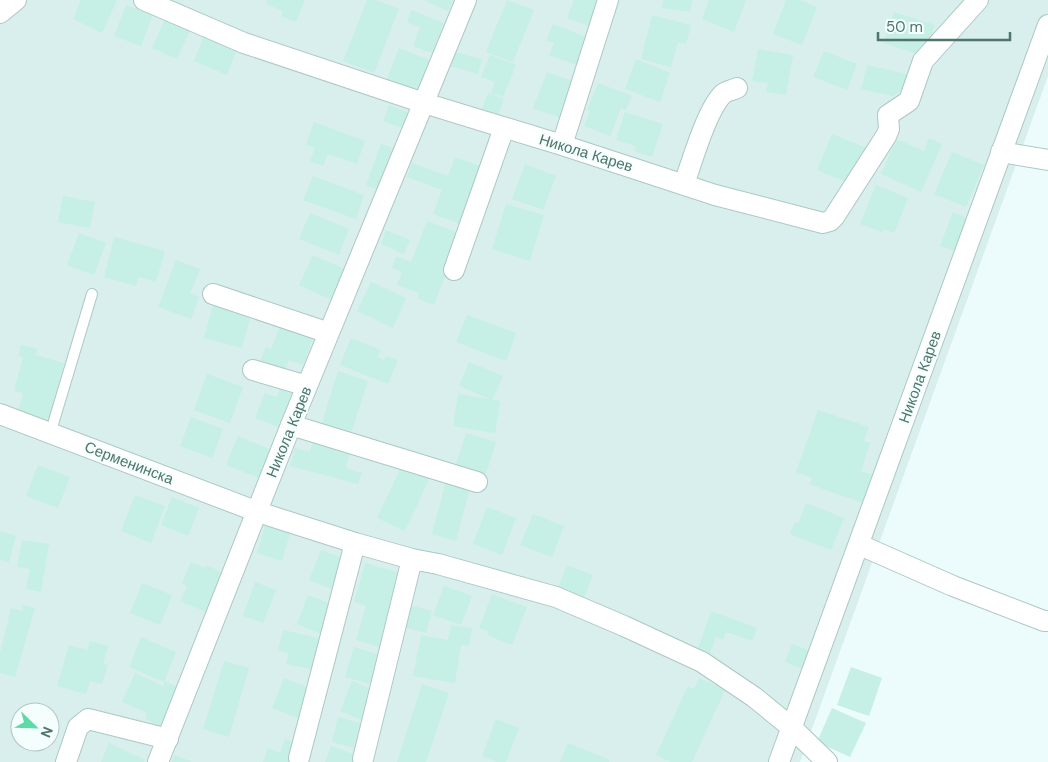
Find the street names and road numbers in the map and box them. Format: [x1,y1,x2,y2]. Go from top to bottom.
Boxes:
street label: Никола Карев [537,129,635,177]
street label: Никола Карев [894,328,946,426]
street label: Никола Карев [262,383,316,481]
street label: Серменинска [82,437,177,489]

